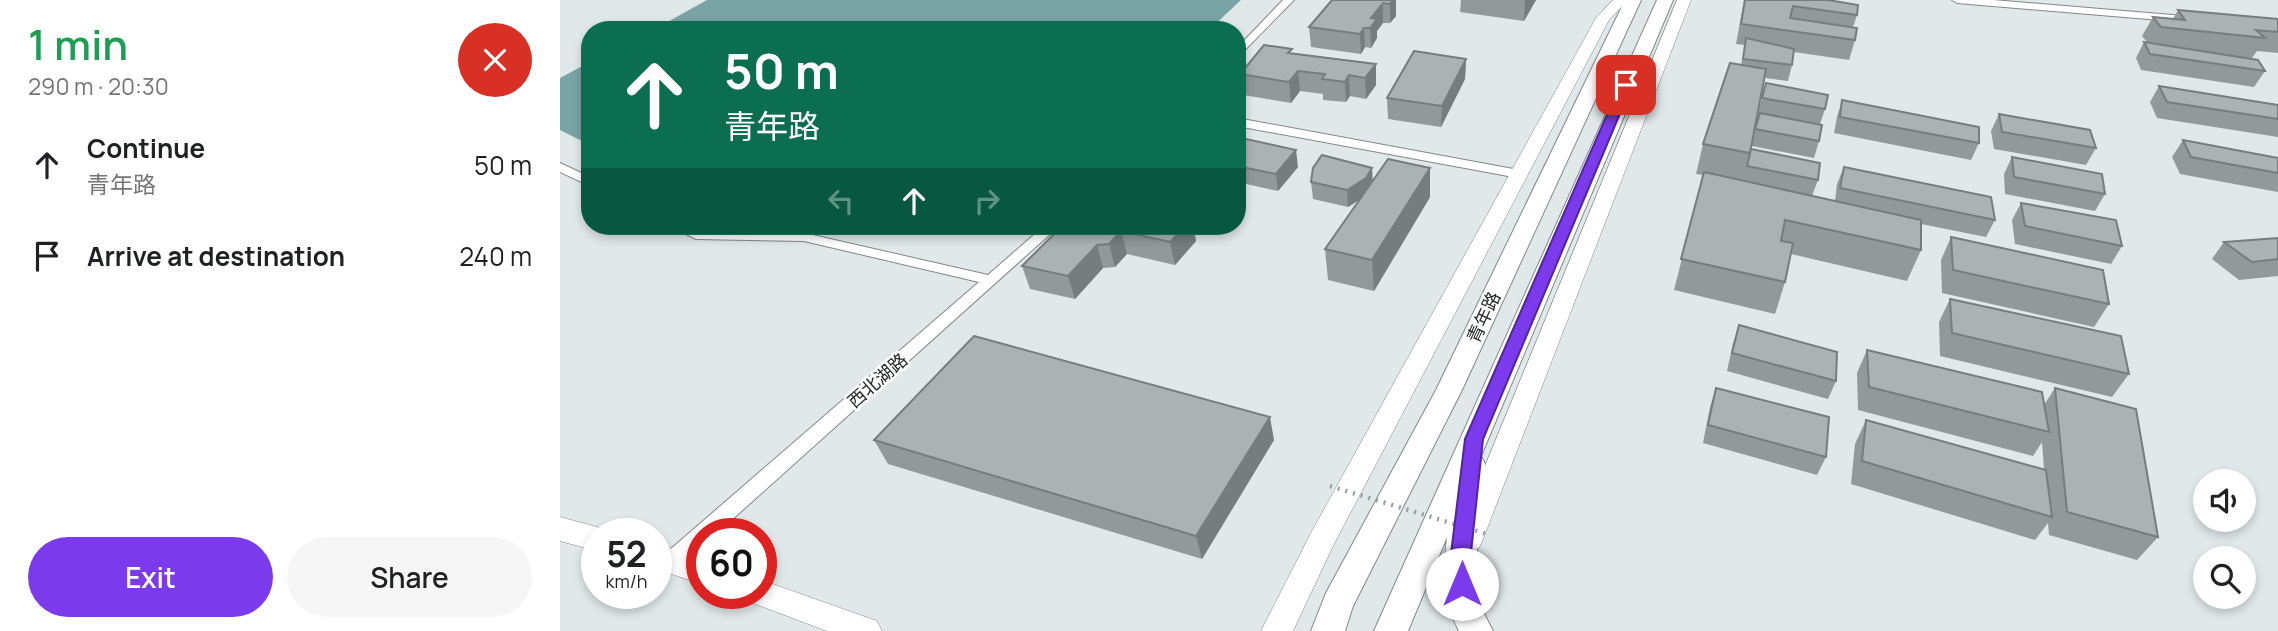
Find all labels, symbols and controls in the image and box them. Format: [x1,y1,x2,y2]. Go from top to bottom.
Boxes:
text: 1 min [28,15,128,73]
button: close [458,23,532,97]
text: 50 m [724,37,839,104]
icon: ahead [609,49,700,140]
pin [1596,55,1656,115]
icon: arrive [1607,66,1645,104]
text: 290 m · 20:30 [28,70,169,102]
text: 青年路 [724,104,820,148]
text: Continue [87,130,205,166]
icon: ahead [28,146,66,184]
text: 50 m [474,147,532,183]
text: 青年路 [87,168,156,200]
icon: left [822,182,860,220]
icon: ahead [895,182,933,220]
icon: right [968,182,1006,220]
icon: arrive [28,237,66,275]
text: Arrive at destination [87,238,345,274]
text: 240 m [459,238,532,274]
street label: 青年路 [1461,287,1505,347]
street label: 西北湖路 [842,347,912,413]
map controls [2193,469,2256,609]
button: sound [2193,469,2256,532]
speed limit sign: 60 [686,518,777,609]
text: 52 [606,530,647,578]
button: Exit [28,537,273,617]
button: Share [287,537,532,617]
button: search [2193,546,2256,609]
position arrow [1425,547,1499,621]
text: km/h [606,569,647,593]

